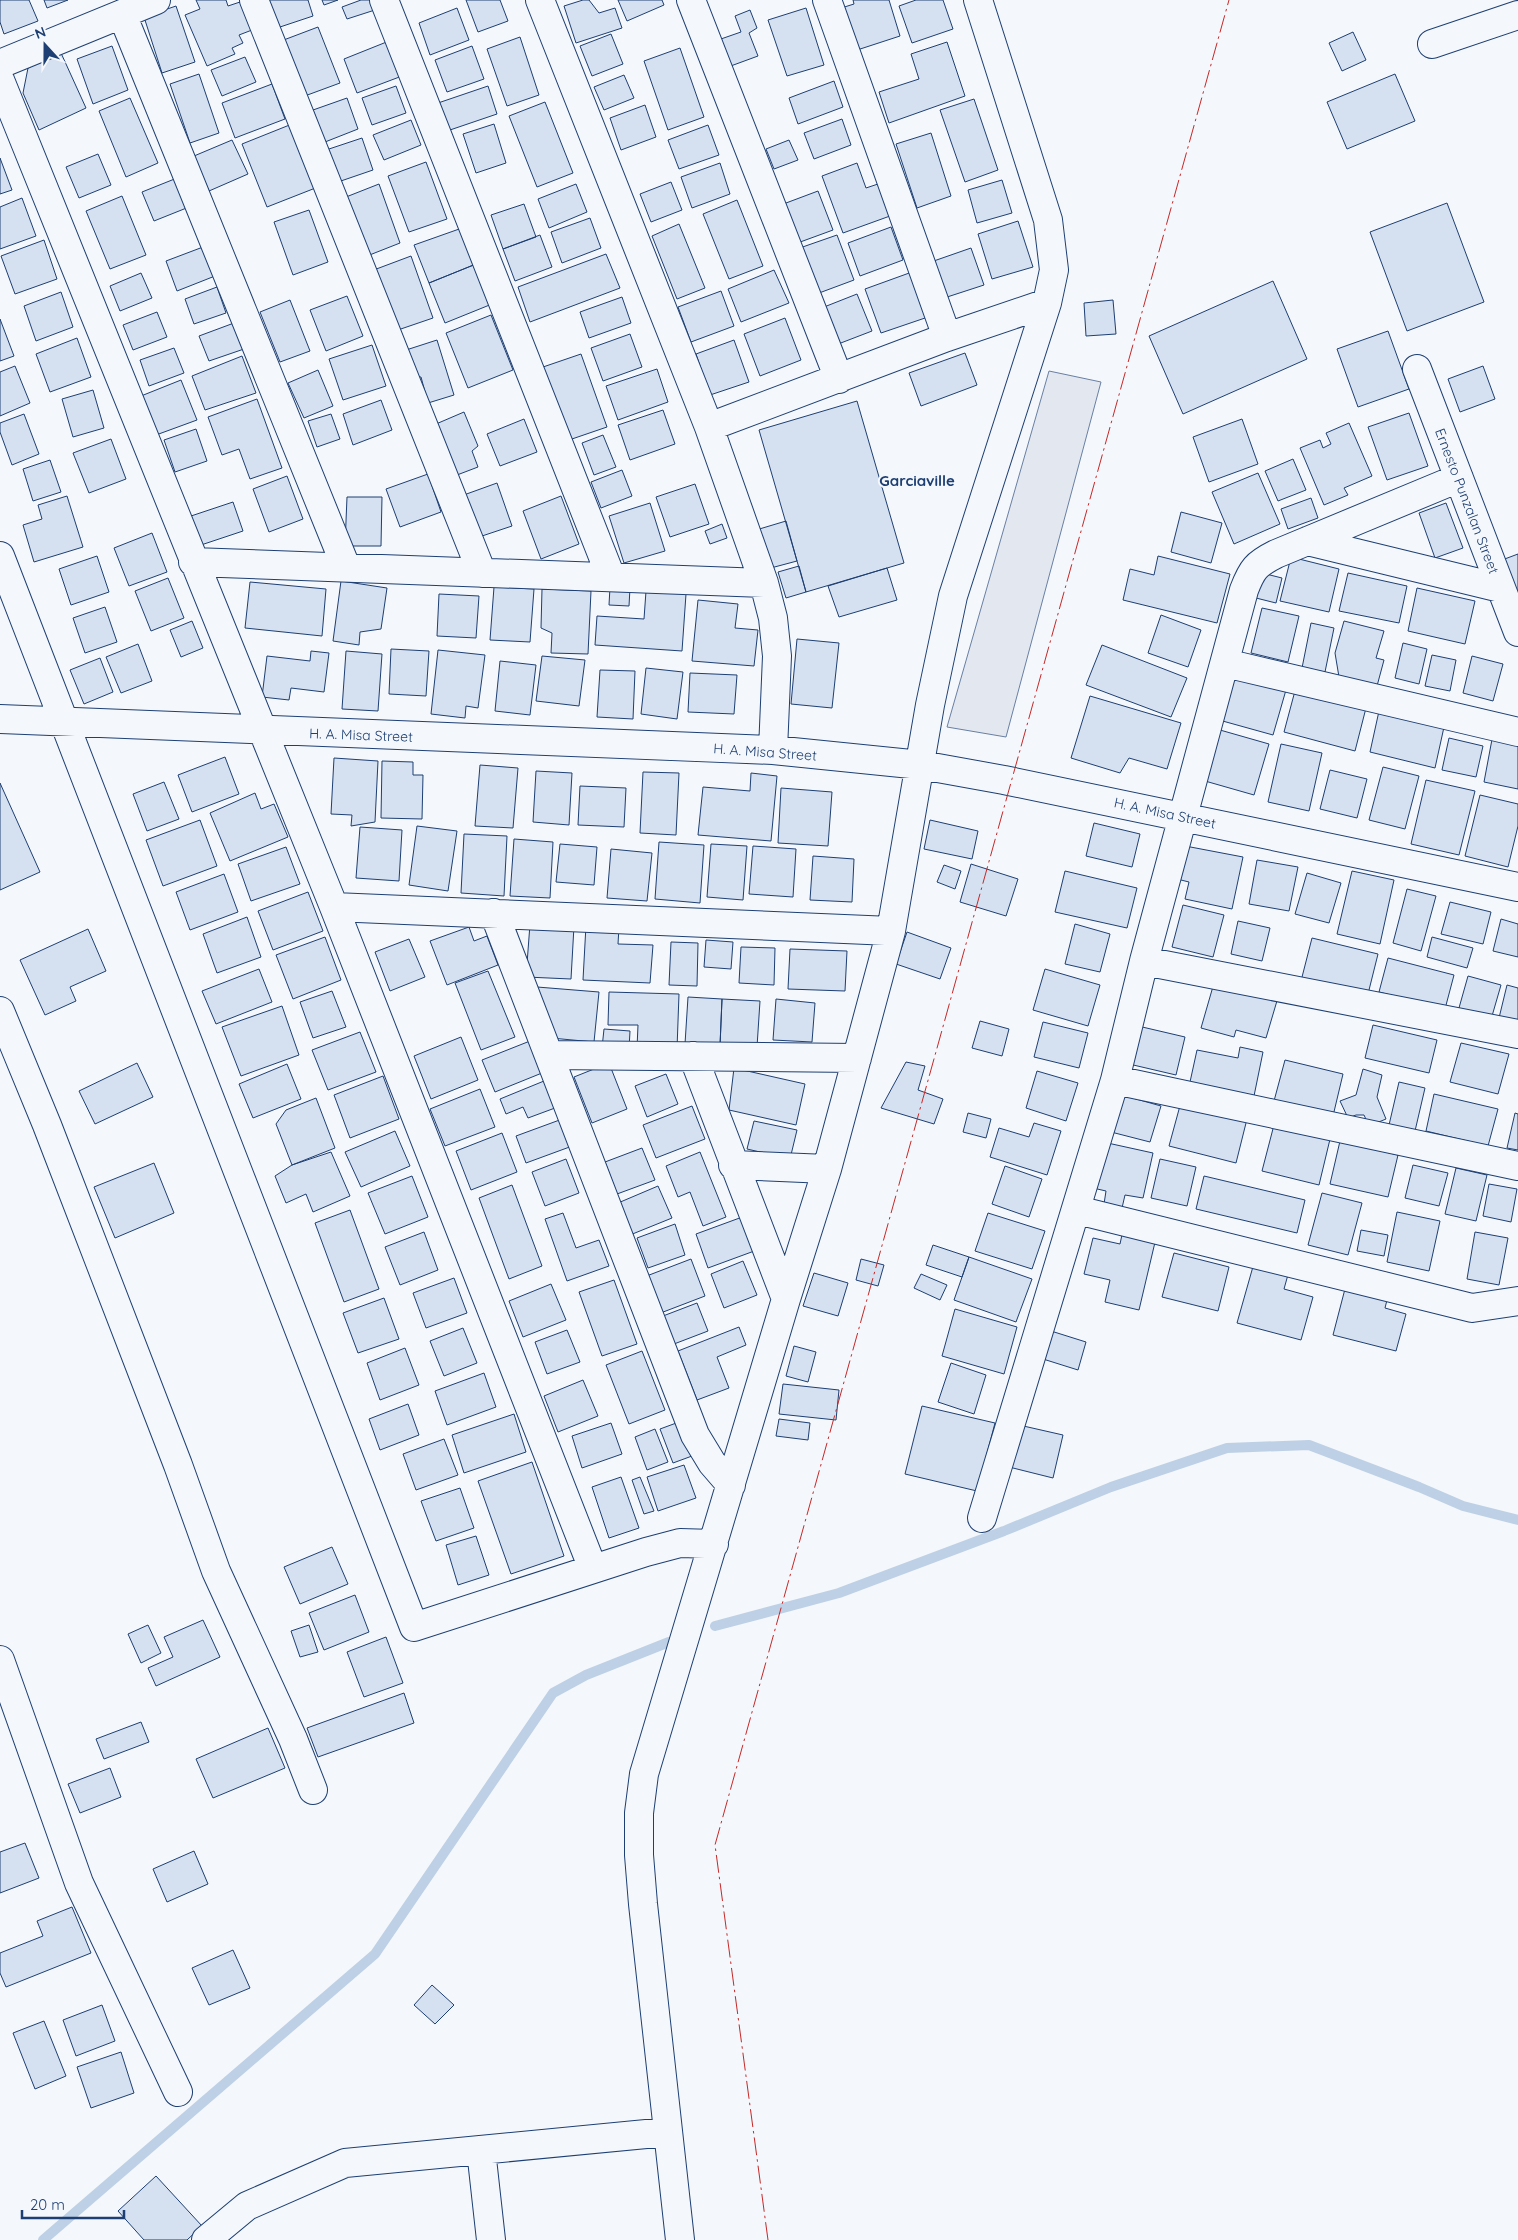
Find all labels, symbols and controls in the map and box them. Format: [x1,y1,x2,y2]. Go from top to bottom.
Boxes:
north arrow [20,20,70,70]
text: N [32,23,48,43]
street label: Ernesto Punzalan Street [1431,426,1503,576]
district label: Garciaville [879,471,955,490]
street label: H. A. Misa Street [309,724,413,746]
street label: H. A. Misa Street [713,739,818,765]
street label: H. A. Misa Street [1112,793,1218,833]
scale bar [22,2188,125,2220]
text: 20 m [30,2195,65,2214]

